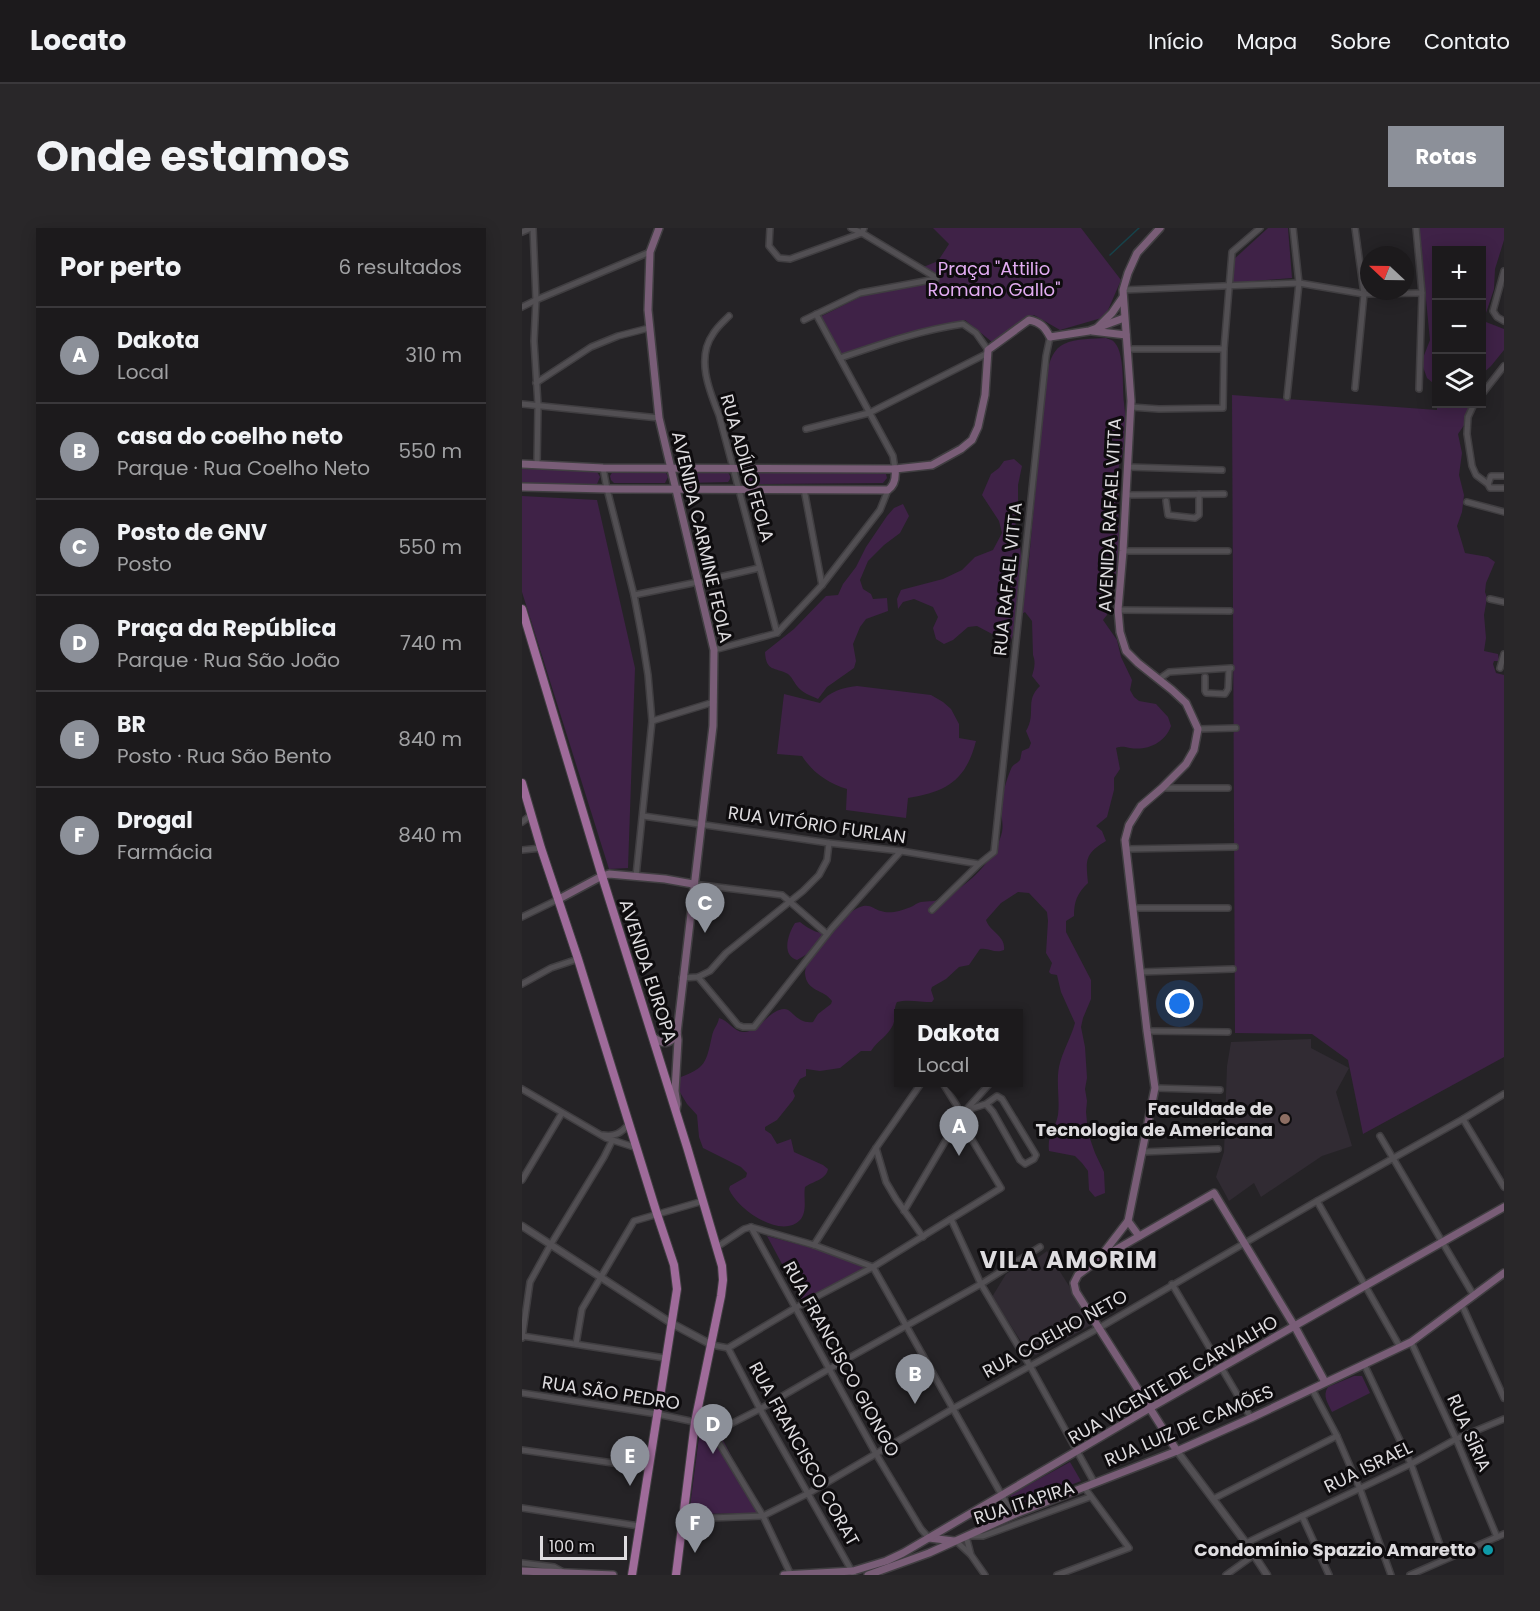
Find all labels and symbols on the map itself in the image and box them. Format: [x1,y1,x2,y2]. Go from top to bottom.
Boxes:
north arrow [1360,246,1414,300]
park label: Praça "Attilio Romano Gallo" [928,256,1060,302]
street label: RUA ADÍLIO FEOLA [714,391,781,545]
street label: AVENIDA RAFAEL VITTA [1092,417,1127,613]
street label: AVENIDA CARMINE FEOLA [666,429,739,645]
street label: RUA RAFAEL VITTA [987,501,1028,657]
street label: RUA VITÓRIO FURLAN [726,800,908,849]
pin: C [686,884,724,933]
street label: AVENIDA EUROPA [614,896,683,1046]
your location [1165,989,1194,1018]
place label: Faculdade de Tecnologia de Americana [1035,1096,1273,1142]
pin: A [940,1106,978,1156]
marker: Faculdade de Tecnologia de Americana [1278,1112,1292,1126]
district label: VILA AMORIM [980,1243,1158,1276]
street label: RUA FRANCISCO GIONGO [777,1257,906,1461]
street label: RUA COELHO NETO [978,1283,1132,1384]
street label: RUA VICENTE DE CARVALHO [1063,1309,1282,1450]
pin: B [896,1354,934,1404]
street label: RUA FRANCISCO CORAT [743,1357,866,1551]
street label: RUA SÃO PEDRO [540,1369,682,1416]
street label: RUA LUIZ DE CAMÕES [1101,1379,1277,1472]
street label: RUA SÍRIA [1441,1390,1498,1476]
pin: D [694,1404,732,1454]
street label: RUA ISRAEL [1320,1434,1416,1499]
pin: E [610,1436,650,1486]
street label: RUA ITAPIRA [970,1475,1077,1531]
pin: F [676,1504,714,1553]
scale bar [540,1533,627,1560]
place label: Condomínio Spazzio Amaretto [1194,1537,1476,1562]
marker: Condomínio Spazzio Amaretto [1481,1543,1495,1557]

